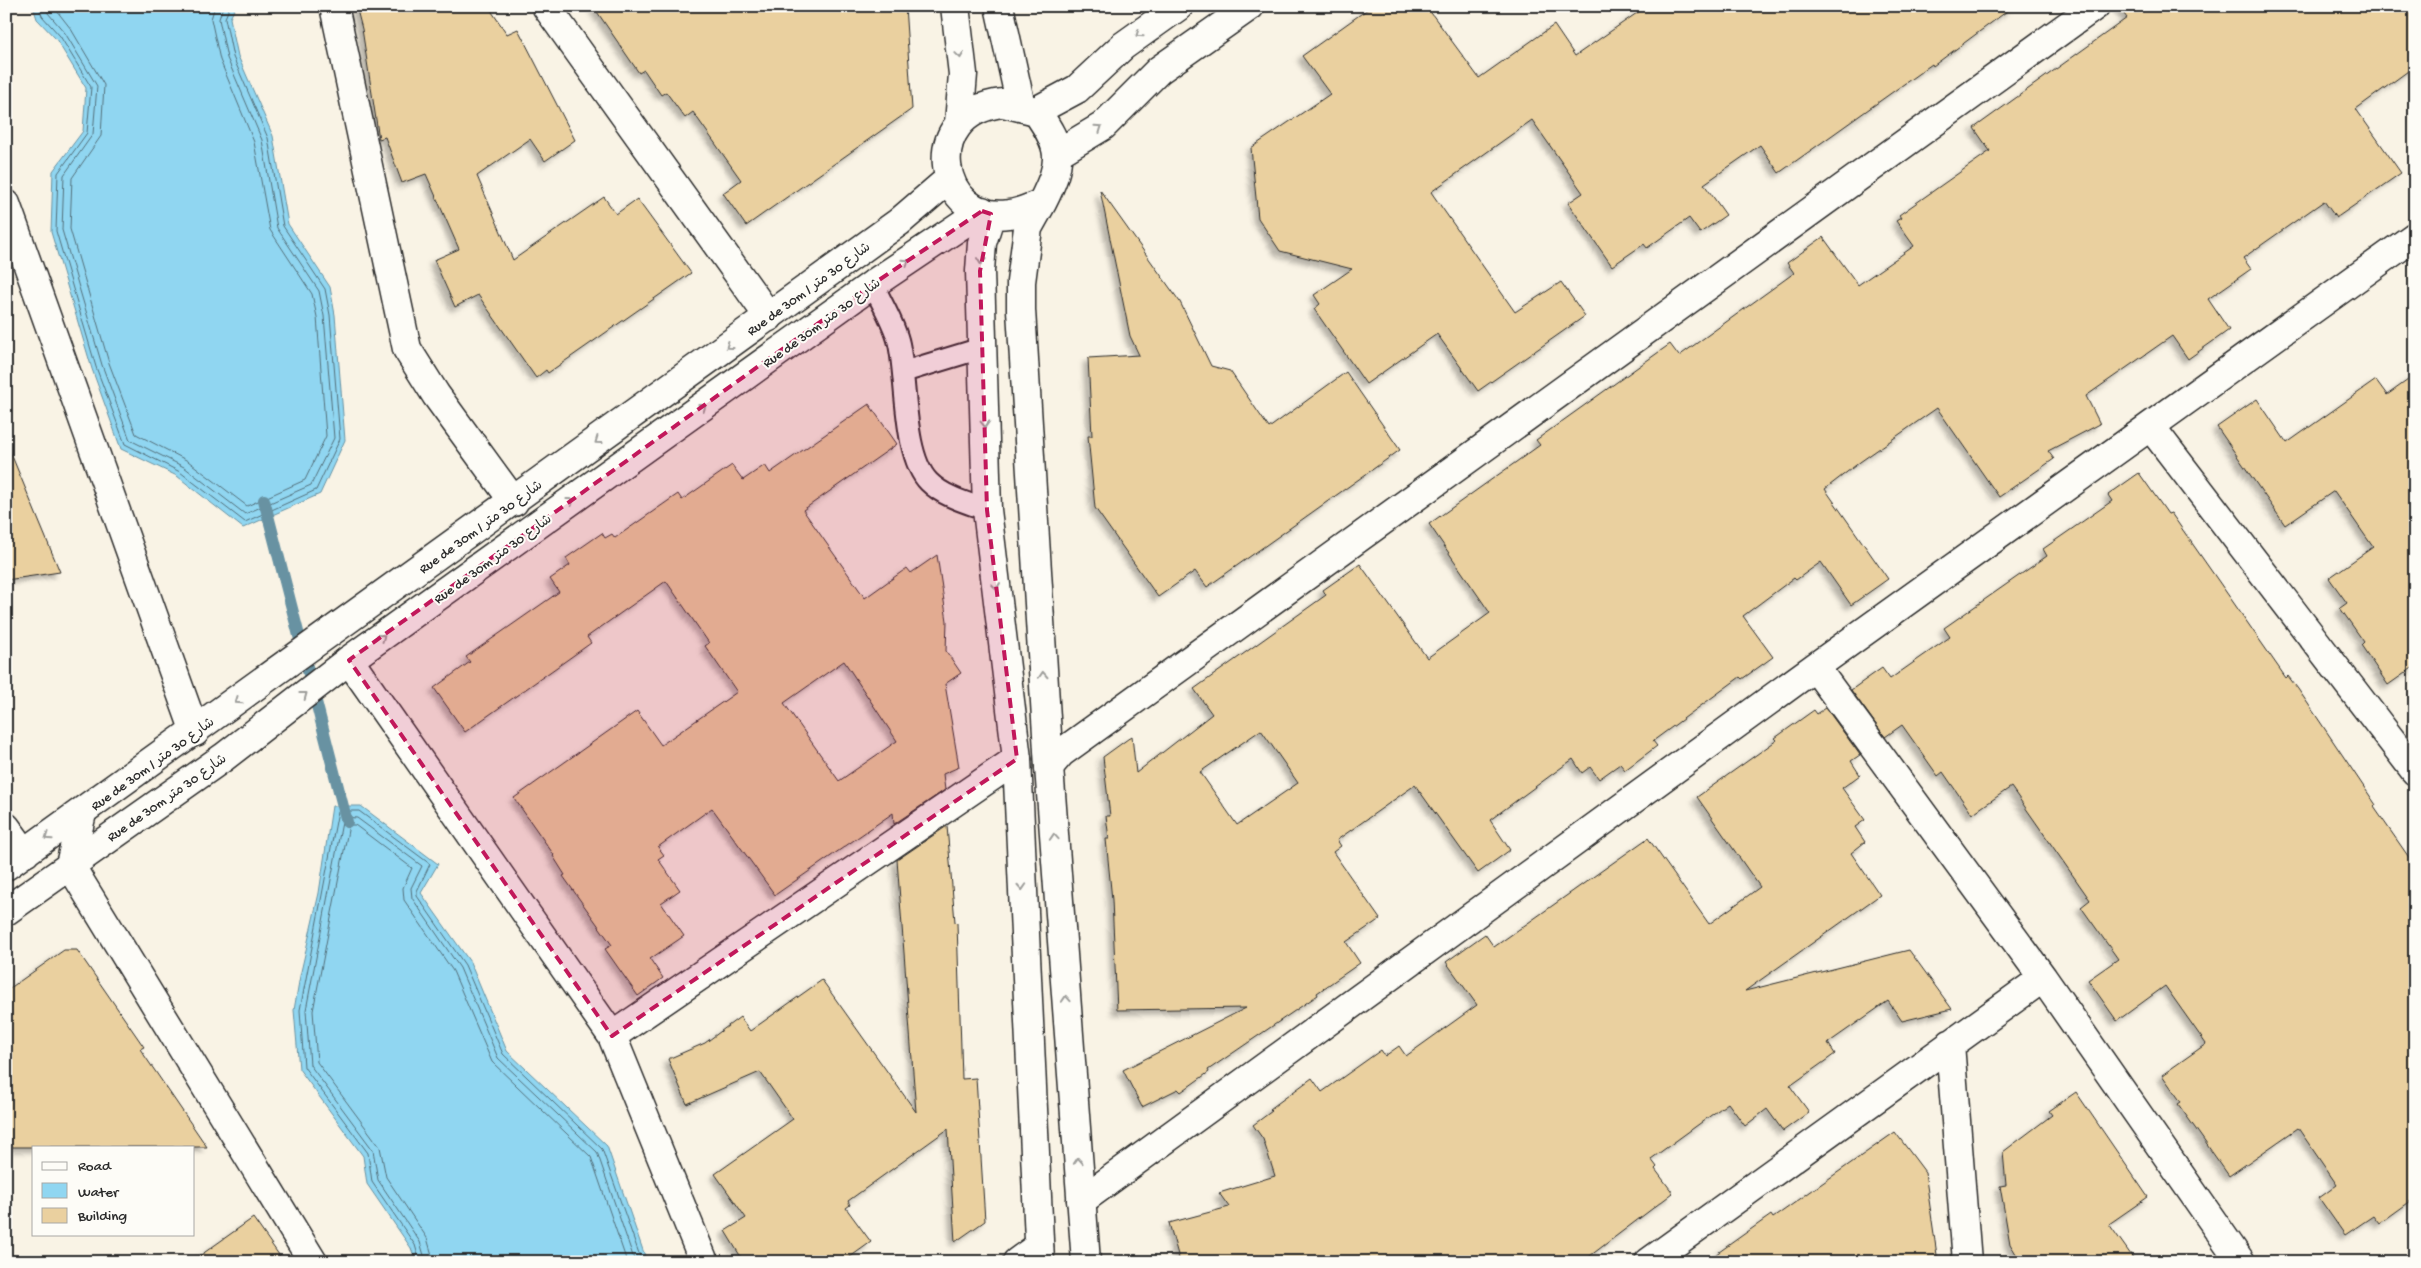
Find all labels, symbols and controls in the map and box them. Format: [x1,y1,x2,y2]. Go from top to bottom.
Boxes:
one-way arrow [1135,28,1145,37]
one-way arrow [954,51,965,59]
one-way arrow [1093,125,1103,134]
street label: Rue de 30m / شارع 30 متر [744,239,875,341]
one-way arrow [975,257,986,265]
one-way arrow [900,259,910,268]
street label: Rue de 30m شارع 30 متر [760,275,885,373]
one-way arrow [725,340,735,349]
one-way arrow [697,404,706,413]
one-way arrow [979,420,990,428]
one-way arrow [594,435,604,444]
street label: Rue de 30m / شارع 30 متر [416,477,547,579]
one-way arrow [565,498,574,508]
street label: Rue de 30m شارع 30 متر [431,511,556,609]
one-way arrow [990,582,1001,590]
one-way arrow [376,634,386,643]
one-way arrow [1038,670,1049,678]
one-way arrow [298,693,307,701]
one-way arrow [234,695,243,704]
street label: Rue de 30m / شارع 30 متر [88,714,219,816]
street label: Rue de 30m شارع 30 متر [104,751,230,847]
one-way arrow [45,831,54,840]
one-way arrow [1049,832,1060,840]
one-way arrow [1017,883,1028,891]
one-way arrow [1060,994,1071,1002]
legend [32,1146,195,1236]
one-way arrow [1072,1157,1083,1165]
text: Road [78,1158,112,1176]
text: Water [78,1184,120,1202]
text: Building [77,1208,127,1226]

